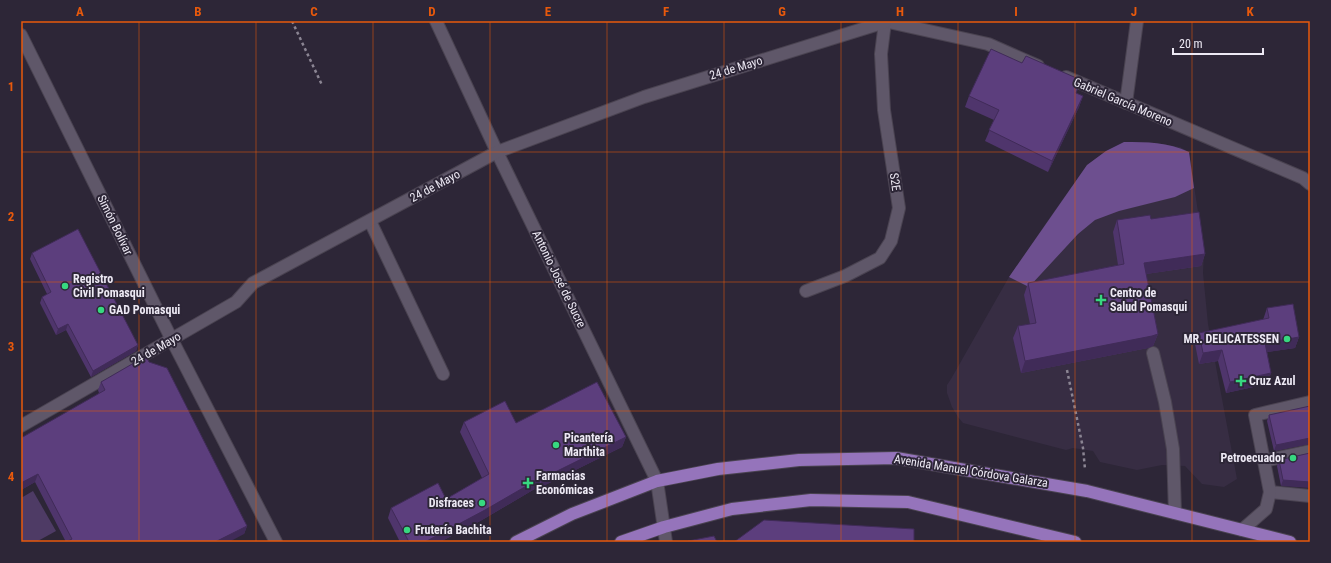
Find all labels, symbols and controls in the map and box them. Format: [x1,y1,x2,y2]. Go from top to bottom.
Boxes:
text: A [76,4,84,19]
text: B [194,4,202,19]
text: C [310,4,318,19]
text: D [428,4,436,19]
text: E [545,4,552,19]
text: F [663,4,669,19]
text: G [778,4,786,19]
text: H [896,4,904,19]
text: I [1014,4,1018,19]
text: J [1131,4,1137,19]
text: K [1246,4,1254,19]
scale bar [1173,30,1263,56]
text: 20 m [1179,37,1203,51]
street label: 24 de Mayo [708,53,764,83]
street label: Gabriel García Moreno [1072,75,1174,129]
text: 1 [8,79,14,94]
street label: 24 de Mayo [408,167,462,205]
street label: S2E [887,172,903,192]
street label: Simón Bolívar [94,193,136,258]
text: 2 [8,209,15,224]
street label: Antonio José de Sucre [529,228,589,330]
place label: Registro Civil Pomasqui [73,272,145,300]
marker: Registro Civil Pomasqui [60,281,70,291]
place label: Centro de Salud Pomasqui [1110,286,1187,314]
marker: Centro de Salud Pomasqui [1095,294,1107,306]
place label: GAD Pomasqui [109,303,180,317]
marker: GAD Pomasqui [96,305,106,315]
street label: 24 de Mayo [129,329,183,369]
place label: MR. DELICATESSEN [1183,332,1279,346]
marker: MR. DELICATESSEN [1282,334,1292,344]
text: 3 [8,339,14,354]
place label: Cruz Azul [1249,374,1296,388]
marker: Cruz Azul [1236,376,1246,386]
place label: Picantería Marthita [564,431,613,459]
marker: Picantería Marthita [551,440,561,450]
place label: Petroecuador [1220,451,1285,465]
street label: Avenida Manuel Córdova Galarza [893,452,1049,490]
marker: Petroecuador [1288,453,1298,463]
text: 4 [8,469,15,484]
place label: Farmacias Económicas [536,469,594,497]
marker: Farmacias Económicas [523,478,533,488]
place label: Disfraces [429,496,475,510]
marker: Disfraces [477,498,487,508]
place label: Frutería Bachita [415,523,492,537]
marker: Frutería Bachita [402,525,412,535]

